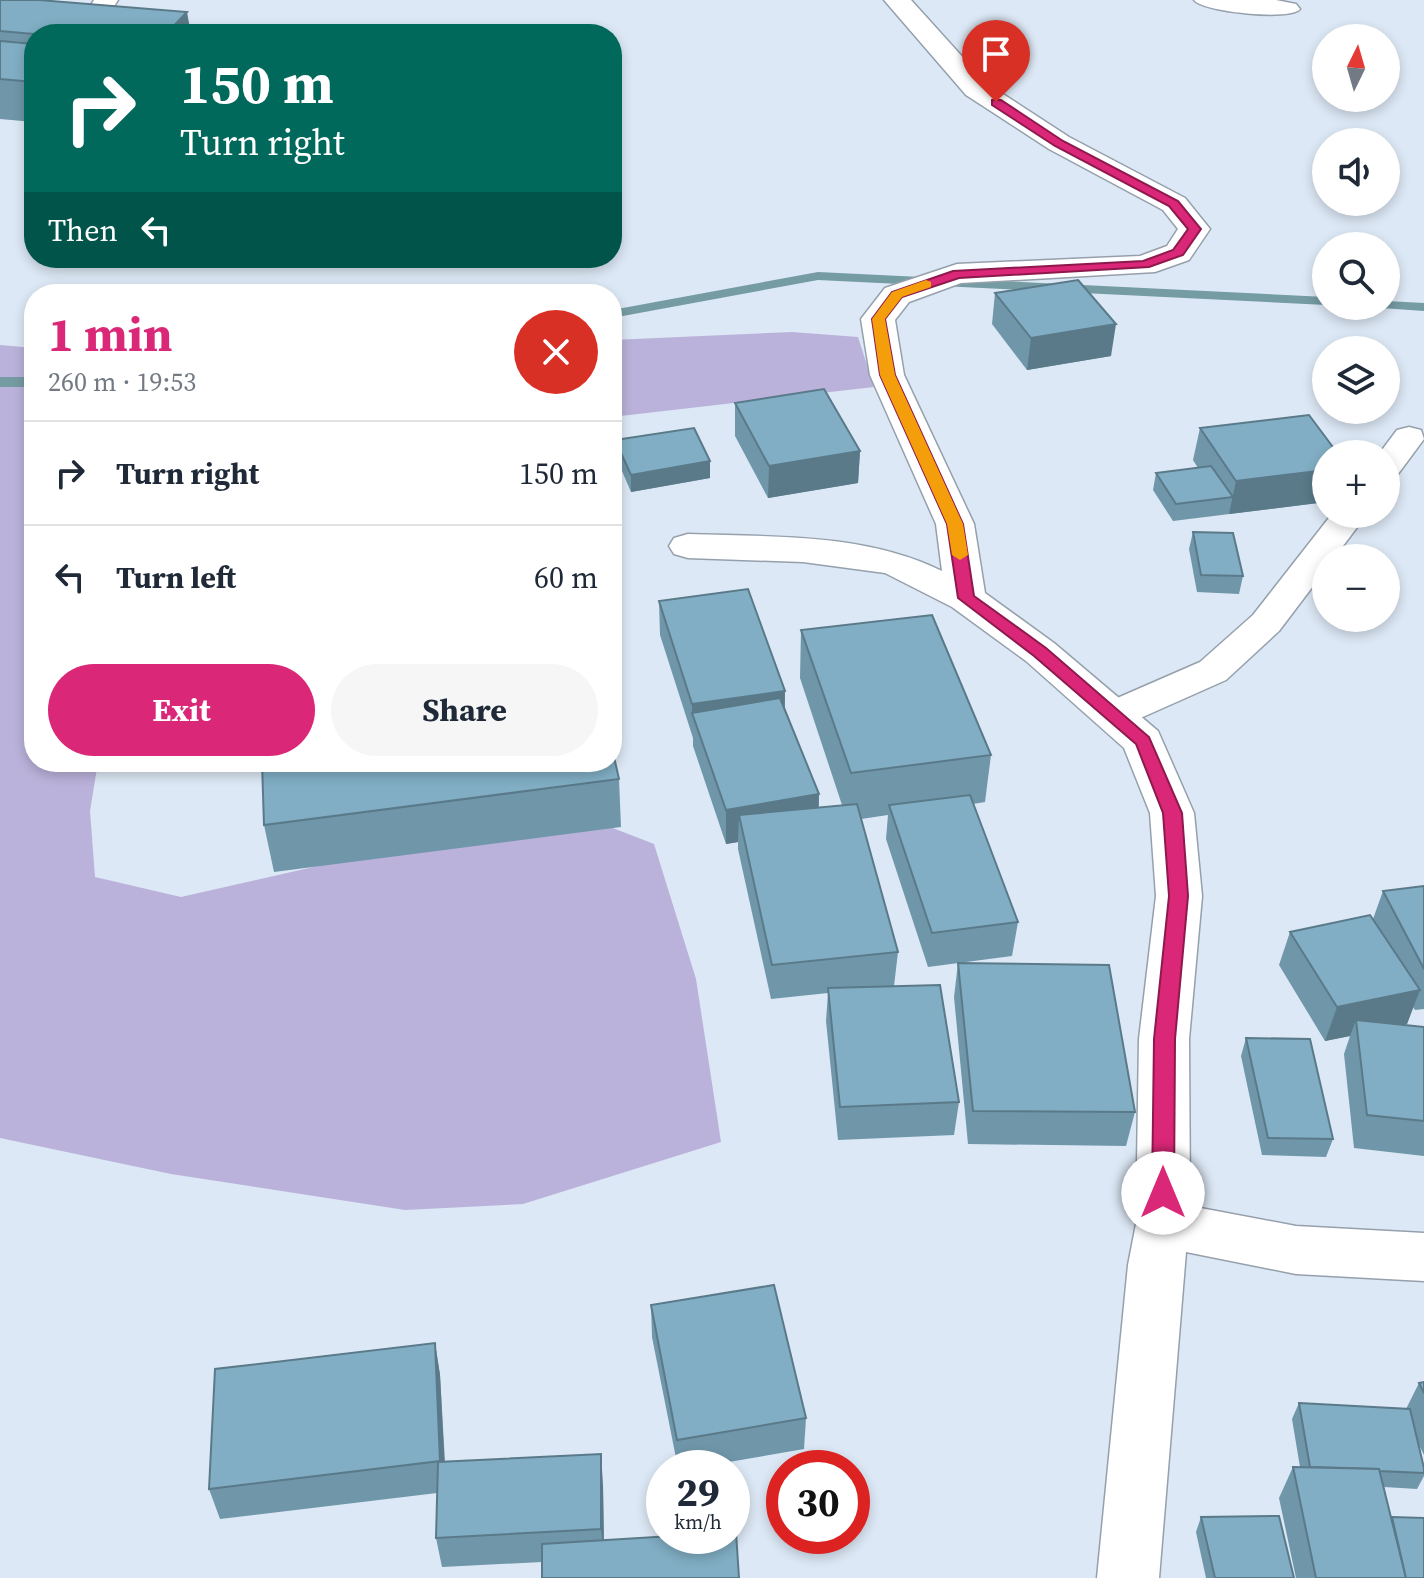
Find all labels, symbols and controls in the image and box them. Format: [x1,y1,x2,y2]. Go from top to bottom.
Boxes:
pin [962,20,1030,102]
north arrow [1312,24,1400,112]
map controls [1312,24,1400,632]
icon: arrive [974,32,1018,76]
text: 150 m [180,45,334,122]
icon: right [48,56,152,160]
text: Turn right [180,118,345,167]
button: sound [1312,128,1400,216]
icon: left [134,208,178,252]
text: Then [48,210,118,251]
button: search [1312,232,1400,320]
text: 1 min [48,301,173,367]
button: close [514,310,598,394]
button: layers [1312,336,1400,424]
text: 260 m · 19:53 [48,364,196,400]
button: + [1312,440,1400,528]
icon: right [48,451,92,495]
text: Turn right [116,453,259,494]
text: 150 m [519,453,598,494]
button: − [1312,544,1400,632]
icon: left [48,555,92,599]
text: Turn left [116,557,236,598]
text: 60 m [534,557,598,598]
button: Exit [48,664,315,756]
button: Share [331,664,598,756]
position arrow [1121,1151,1205,1235]
speed limit sign: 30 [766,1450,870,1554]
text: 29 [676,1465,720,1519]
text: km/h [674,1508,722,1536]

